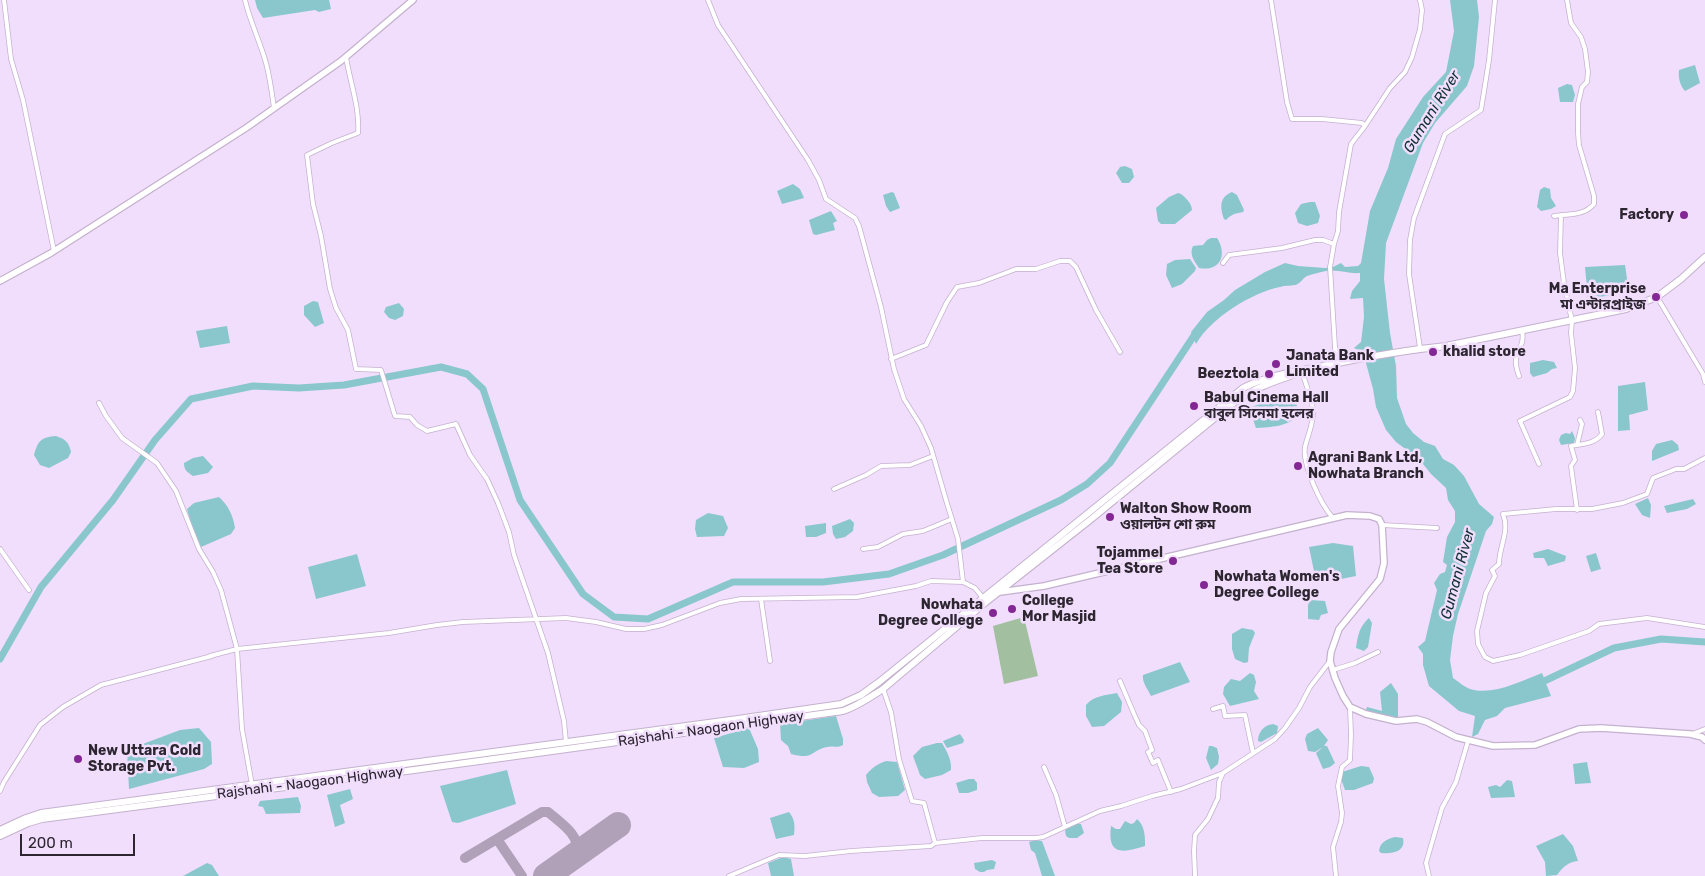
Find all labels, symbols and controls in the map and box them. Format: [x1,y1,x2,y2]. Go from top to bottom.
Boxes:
water label: Gumani River [1400,68,1464,156]
place label: Factory [1619,207,1674,223]
marker: Factory [1678,209,1690,221]
place label: Ma Enterprise মা এন্টারপ্রাইজ [1549,281,1646,314]
marker: Ma Enterprise মা এন্টারপ্রাইজ [1650,291,1662,303]
place label: khalid store [1443,344,1526,360]
marker: khalid store [1427,346,1439,358]
place label: Janata Bank Limited [1286,348,1374,381]
marker: Janata Bank Limited [1270,358,1282,370]
place label: Beeztola [1197,366,1259,382]
marker: Beeztola [1263,368,1275,380]
place label: Babul Cinema Hall বাবুল সিনেমা হলের [1204,390,1329,422]
marker: Babul Cinema Hall বাবুল সিনেমা হলের [1188,400,1200,412]
place label: Agrani Bank Ltd, Nowhata Branch [1308,450,1424,482]
marker: Agrani Bank Ltd, Nowhata Branch [1292,460,1304,472]
place label: Walton Show Room ওয়ালটন শো রুম [1120,501,1252,534]
marker: Walton Show Room ওয়ালটন শো রুম [1104,511,1116,523]
water label: Gumani River [1437,527,1479,621]
place label: Tojammel Tea Store [1096,545,1163,578]
marker: Tojammel Tea Store [1167,555,1179,567]
place label: Nowhata Women's Degree College [1214,569,1340,602]
marker: Nowhata Women's Degree College [1198,579,1210,591]
place label: College Mor Masjid [1022,593,1096,626]
place label: Nowhata Degree College [878,597,983,630]
marker: College Mor Masjid [1006,603,1018,615]
marker: Nowhata Degree College [987,607,999,619]
street label: Rajshahi - Naogaon Highway [617,708,805,750]
place label: New Uttara Cold Storage Pvt. [88,743,201,776]
marker: New Uttara Cold Storage Pvt. [72,753,84,765]
street label: Rajshahi - Naogaon Highway [216,763,404,803]
scale bar [22,824,138,856]
text: 200 m [28,834,73,852]

